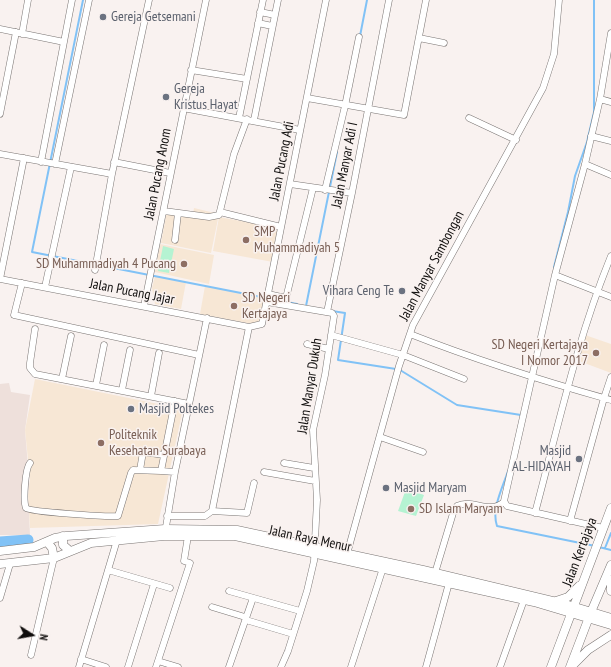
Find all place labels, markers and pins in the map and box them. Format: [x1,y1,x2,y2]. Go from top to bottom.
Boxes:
place label: Gereja Getsemani [111,9,196,25]
marker: Gereja Getsemani [98,12,108,22]
place label: Gereja Kristus Hayat [174,81,238,114]
marker: Gereja Kristus Hayat [161,92,171,102]
place label: SMP Muhammadiyah 5 [254,224,340,256]
marker: SMP Muhammadiyah 5 [241,235,251,245]
place label: SD Muhammadiyah 4 Pucang [36,256,176,272]
marker: SD Muhammadiyah 4 Pucang [179,259,189,269]
place label: Vihara Ceng Te [323,283,394,299]
marker: Vihara Ceng Te [397,286,407,296]
place label: SD Negeri Kertajaya [242,290,290,322]
marker: SD Negeri Kertajaya [229,301,239,311]
place label: SD Negeri Kertajaya I Nomor 2017 [492,337,588,370]
marker: SD Negeri Kertajaya I Nomor 2017 [591,348,601,358]
place label: Masjid Poltekes [139,401,214,417]
marker: Masjid Poltekes [126,404,136,414]
place label: Politeknik Kesehatan Surabaya [109,427,206,460]
marker: Politeknik Kesehatan Surabaya [96,438,106,448]
place label: Masjid AL-HIDAYAH [512,443,571,476]
marker: Masjid AL-HIDAYAH [574,454,584,464]
place label: Masjid Maryam [394,480,467,496]
marker: Masjid Maryam [381,483,391,493]
place label: SD Islam Maryam [419,501,503,517]
marker: SD Islam Maryam [406,504,416,514]

